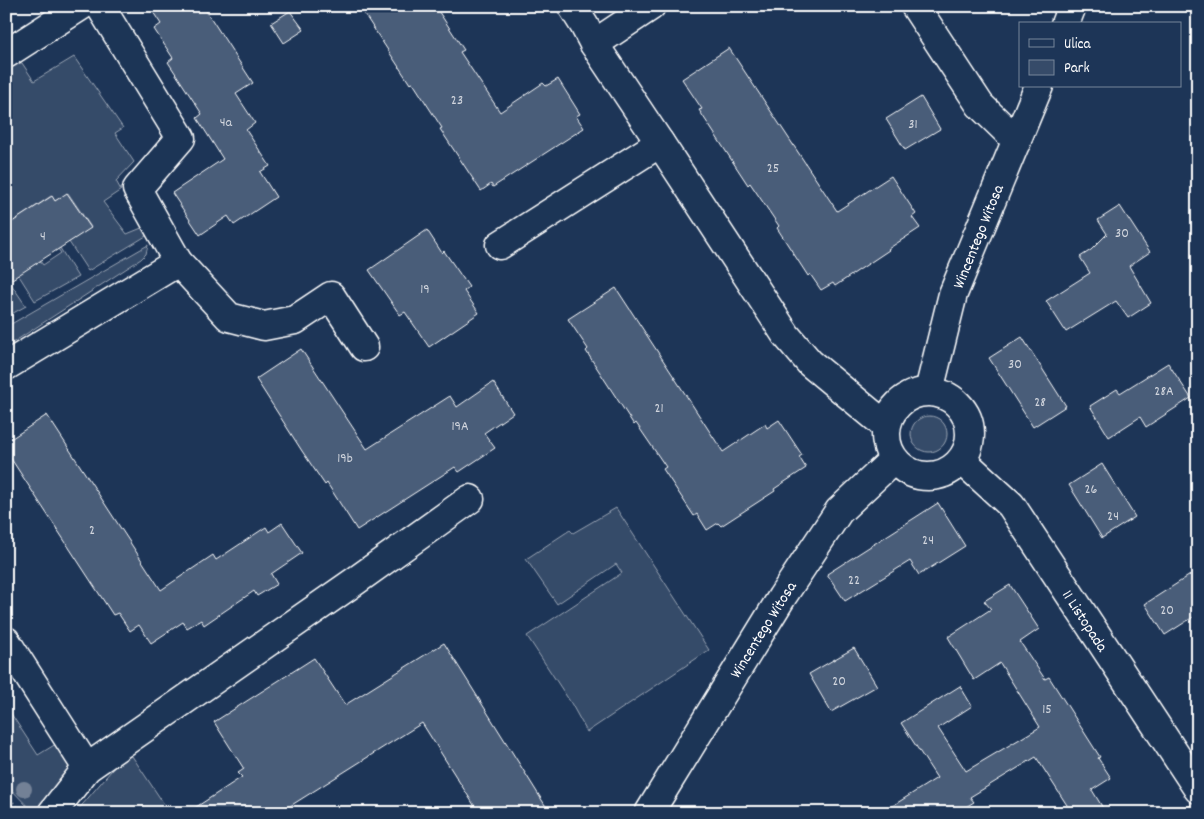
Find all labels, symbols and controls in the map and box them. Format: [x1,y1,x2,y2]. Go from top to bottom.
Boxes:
legend [1019,22,1182,88]
text: Ulica [1064,34,1092,56]
text: Park [1064,58,1090,80]
house number: 23 [451,91,463,111]
house number: 4a [220,113,233,133]
house number: 31 [908,115,918,135]
house number: 25 [767,159,779,179]
street label: Wincentego Witosa [948,181,1011,292]
house number: 30 [1115,224,1129,244]
house number: 4 [40,227,46,247]
house number: 19 [420,280,430,300]
house number: 30 [1008,355,1022,375]
house number: 28A [1154,382,1174,402]
house number: 28 [1034,393,1046,413]
house number: 21 [654,399,664,419]
house number: 19A [451,417,469,437]
house number: 19b [337,449,353,469]
house number: 26 [1085,480,1098,500]
house number: 24 [1107,507,1119,527]
house number: 2 [89,521,95,541]
house number: 24 [922,531,934,551]
house number: 22 [848,571,860,591]
street label: Wincentego Witosa [725,577,803,683]
street label: 11 Listopada [1055,586,1113,657]
house number: 20 [1160,601,1174,621]
house number: 20 [832,672,846,692]
house number: 15 [1042,700,1052,720]

